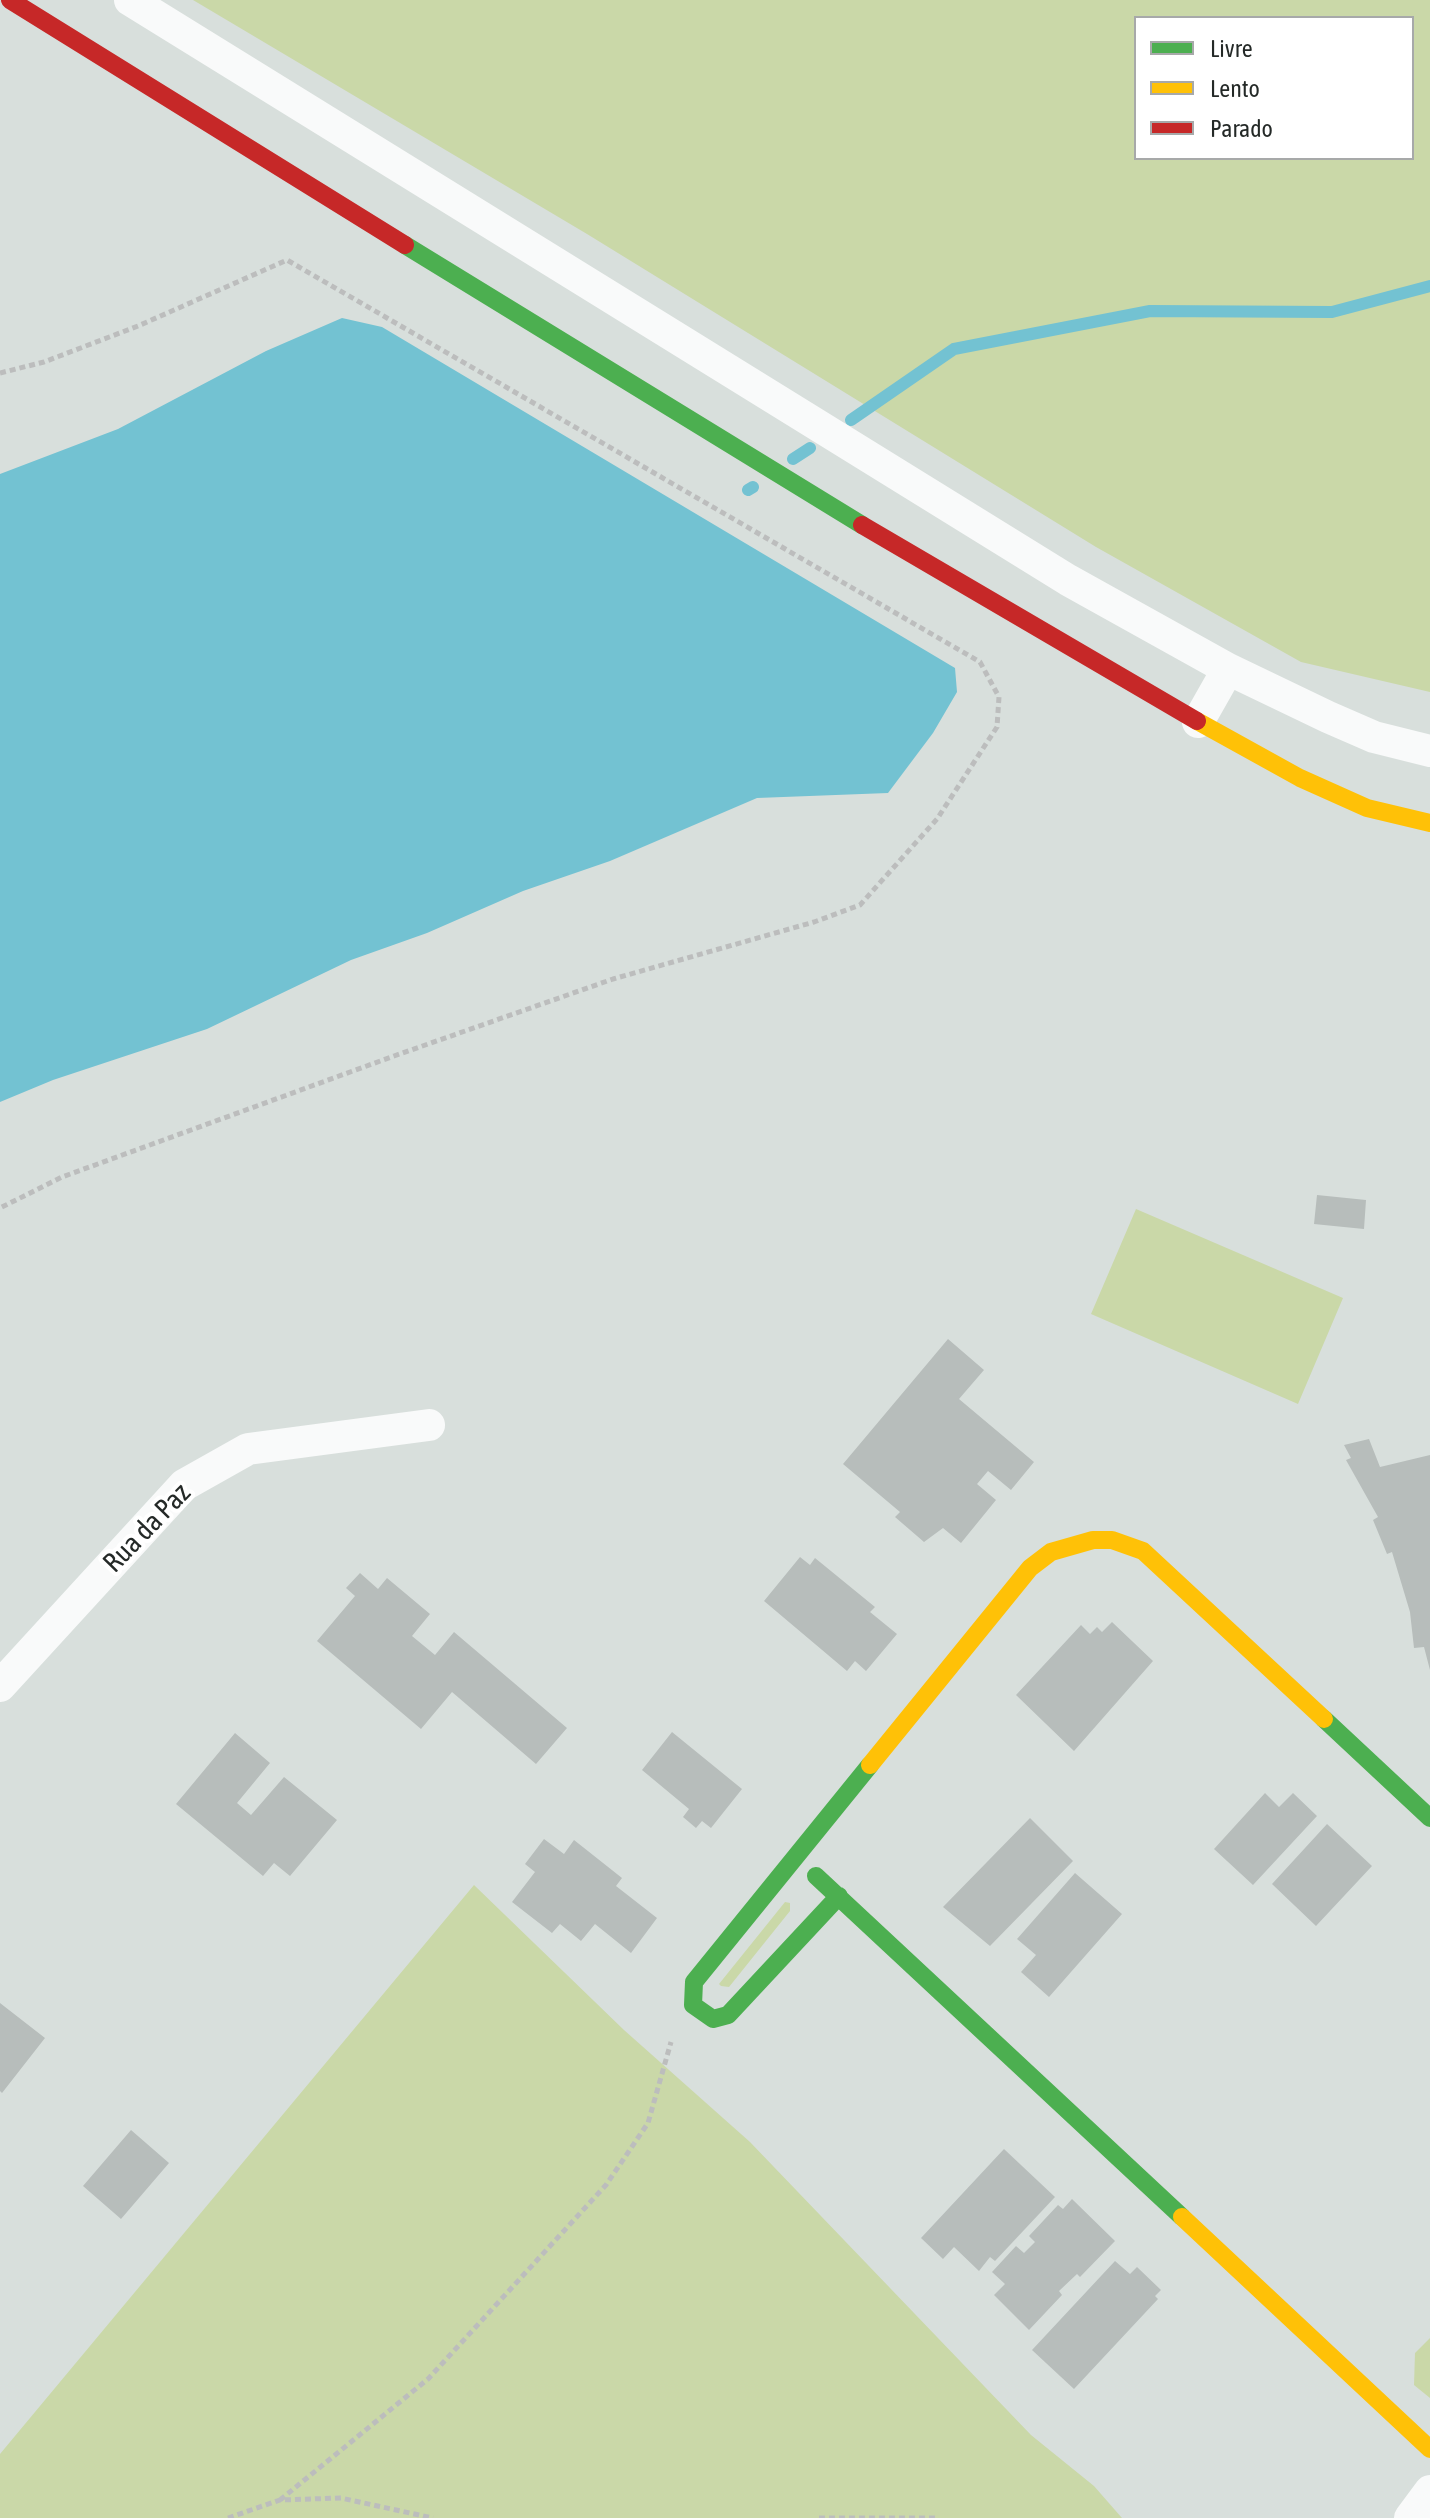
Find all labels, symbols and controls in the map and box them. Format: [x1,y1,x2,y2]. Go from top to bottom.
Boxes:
legend [1134,16,1414,160]
text: Livre [1210,35,1253,62]
text: Lento [1210,75,1260,102]
text: Parado [1210,115,1273,142]
street label: Rua da Paz [96,1476,198,1580]

